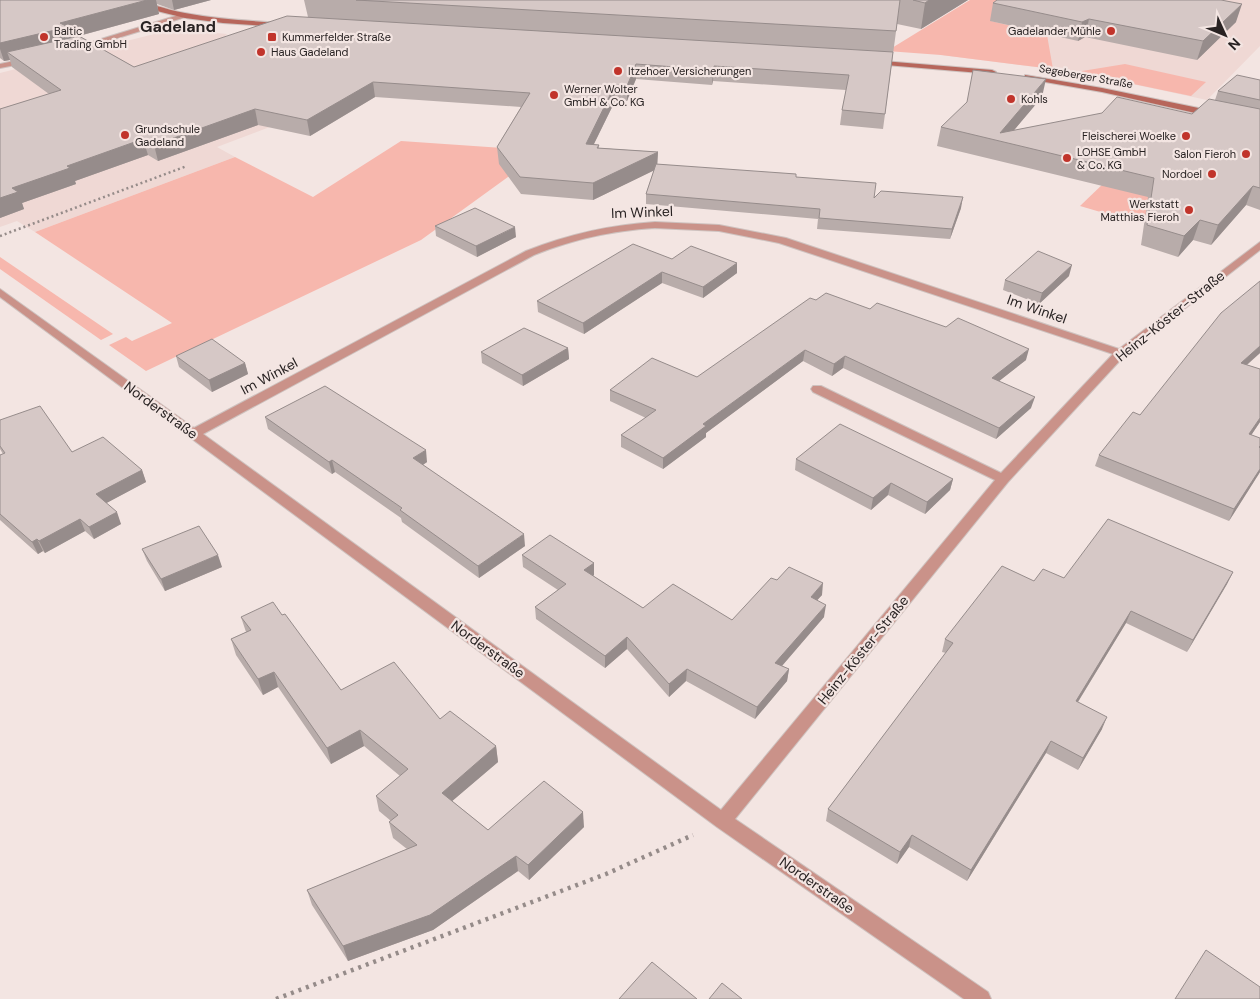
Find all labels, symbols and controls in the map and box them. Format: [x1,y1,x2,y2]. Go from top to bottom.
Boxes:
north arrow [1200,10,1250,60]
district label: Gadeland [140,16,216,37]
place label: Baltic Trading GmbH [54,24,127,51]
place label: Gadelander Mühle [1008,24,1101,38]
marker: Gadelander Mühle [1105,25,1117,37]
place label: Kummerfelder Straße [282,30,391,44]
marker: Baltic Trading GmbH [38,31,50,43]
marker: Kummerfelder Straße [266,31,278,43]
text: N [1224,34,1244,54]
place label: Haus Gadeland [271,45,348,59]
marker: Haus Gadeland [255,46,267,58]
street label: Segeberger Straße [1038,61,1134,91]
place label: Itzehoer Versicherungen [628,64,751,78]
marker: Itzehoer Versicherungen [612,65,624,77]
place label: Werner Wolter GmbH & Co. KG [564,82,644,109]
marker: Werner Wolter GmbH & Co. KG [548,89,560,101]
place label: Kohls [1021,92,1048,106]
marker: Kohls [1005,93,1017,105]
place label: Grundschule Gadeland [135,122,200,149]
marker: Grundschule Gadeland [119,129,131,141]
place label: Fleischerei Woelke [1082,129,1176,143]
marker: Fleischerei Woelke [1180,130,1192,142]
place label: LOHSE GmbH & Co. KG [1077,145,1146,172]
place label: Salon Fieroh [1174,147,1236,161]
marker: Salon Fieroh [1240,148,1252,160]
marker: LOHSE GmbH & Co. KG [1061,152,1073,164]
place label: Nordoel [1162,167,1202,181]
marker: Nordoel [1206,168,1218,180]
place label: Werkstatt Matthias Fieroh [1100,197,1179,224]
street label: Im Winkel [611,202,673,222]
marker: Werkstatt Matthias Fieroh [1183,204,1195,216]
street label: Heinz-Köster-Straße [1112,266,1228,365]
street label: Im Winkel [1005,290,1069,328]
street label: Im Winkel [237,353,301,399]
street label: Norderstraße [121,377,201,443]
street label: Heinz-Köster-Straße [814,592,913,708]
street label: Norderstraße [448,616,528,682]
street label: Norderstraße [776,853,858,917]

